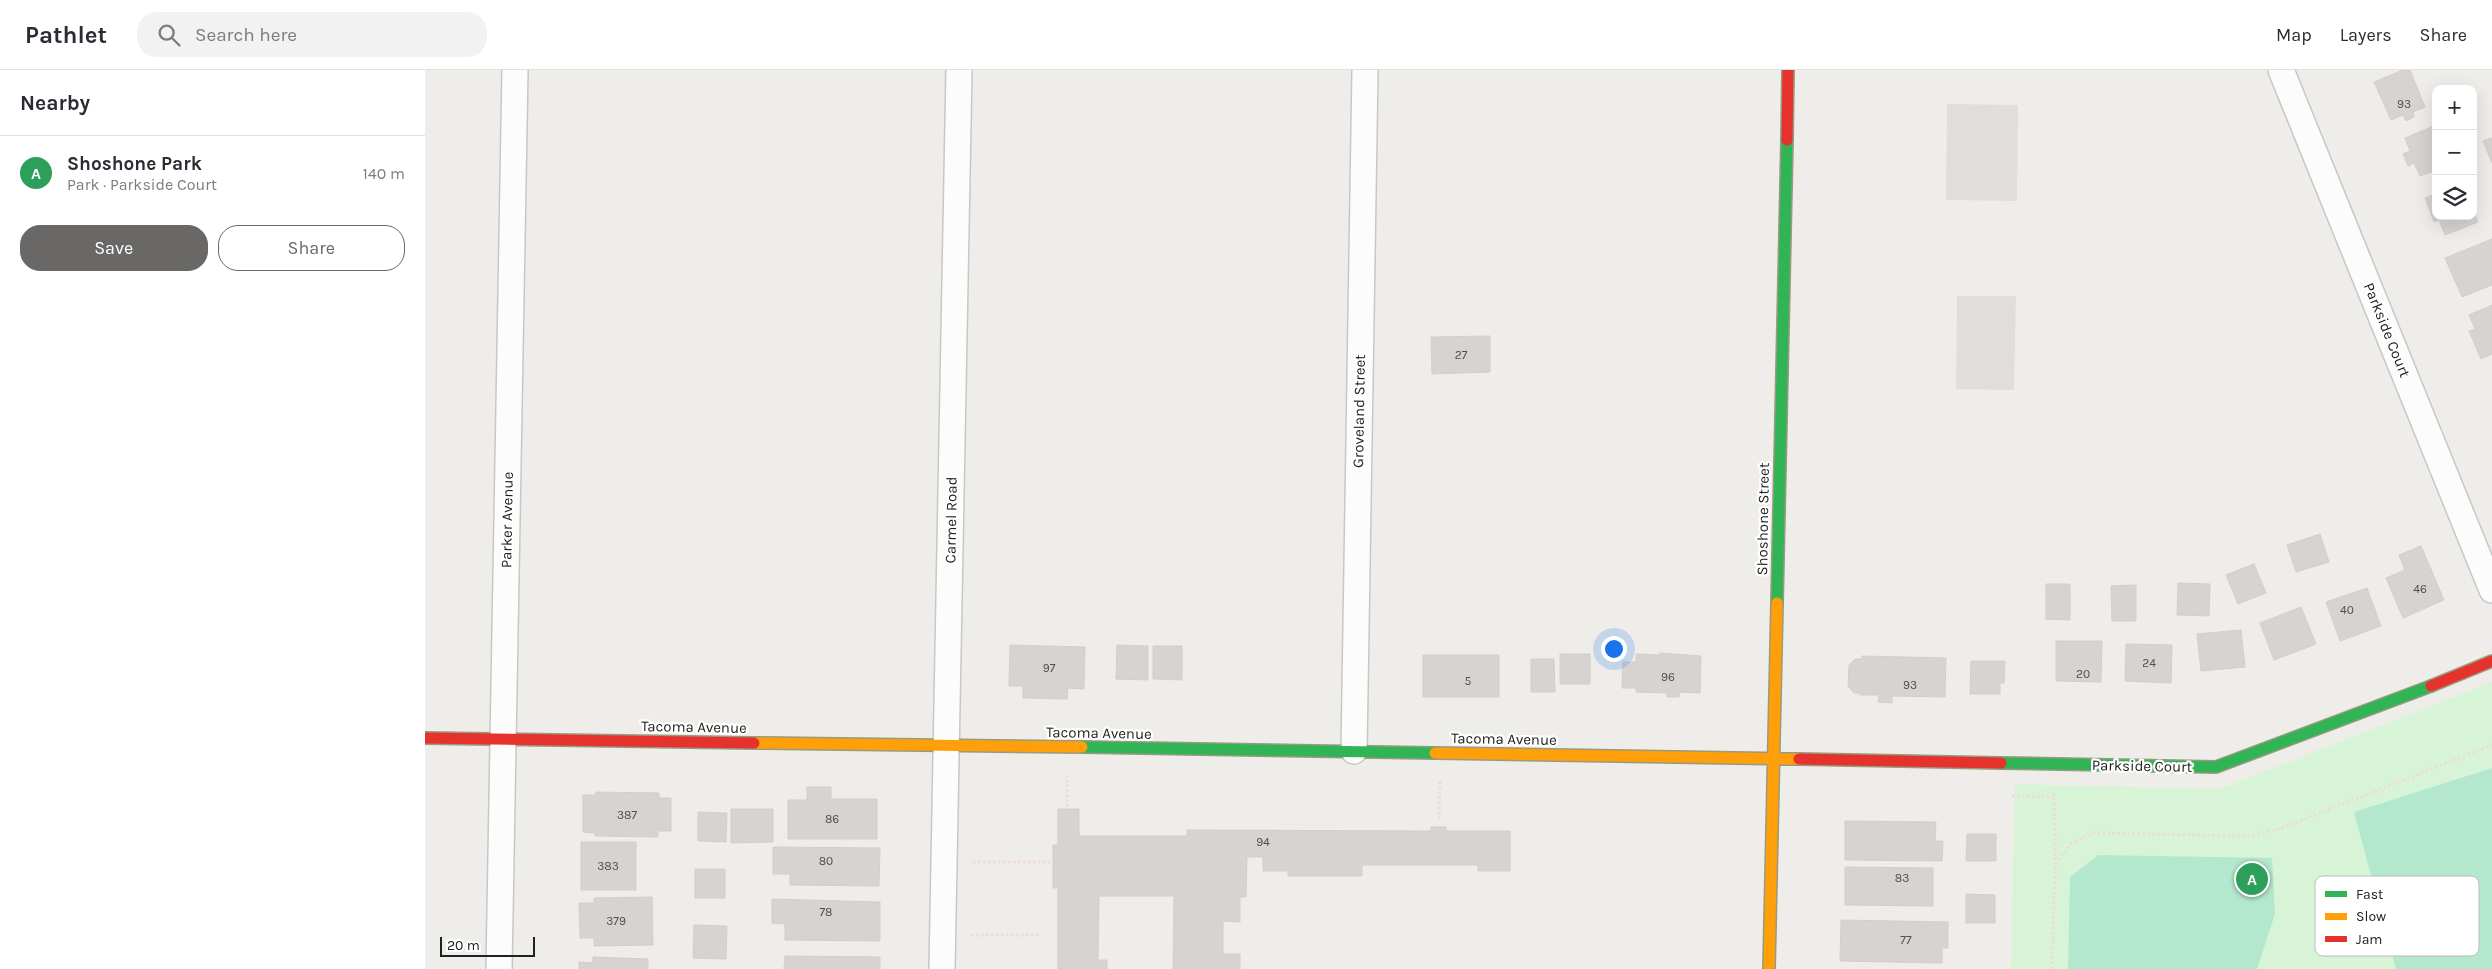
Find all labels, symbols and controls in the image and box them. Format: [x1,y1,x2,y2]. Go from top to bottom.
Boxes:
search box [137,12,487,57]
text: Pathlet [25,21,107,49]
icon: search [155,21,183,49]
text: Search here [195,24,297,46]
text: Map [2276,24,2312,46]
text: Layers [2340,24,2392,46]
text: Share [2420,24,2467,46]
map controls [2432,85,2477,220]
button: + [2432,85,2477,130]
text: Nearby [20,91,90,115]
house number: 93 [2397,97,2411,111]
button: − [2432,130,2477,175]
text: Shoshone Park [67,153,202,175]
text: A [31,164,41,183]
text: 140 m [363,164,405,183]
text: Park · Parkside Court [67,175,217,194]
button: layers [2432,175,2477,220]
button: Save [20,225,208,271]
button: Share [218,225,405,271]
street label: Parkside Court [2360,280,2414,380]
house number: 27 [1455,348,1468,362]
street label: Groveland Street [1349,354,1369,468]
street label: Shoshone Street [1753,462,1773,576]
street label: Parker Avenue [497,472,517,568]
street label: Carmel Road [941,476,961,564]
house number: 46 [2413,582,2427,596]
house number: 40 [2340,603,2354,617]
your location [1601,636,1627,662]
house number: 24 [2142,656,2156,670]
house number: 97 [1043,661,1056,675]
house number: 20 [2076,667,2090,681]
house number: 96 [1661,670,1675,684]
house number: 5 [1465,674,1472,688]
house number: 93 [1903,678,1917,692]
street label: Tacoma Avenue [641,717,747,737]
street label: Tacoma Avenue [1046,723,1152,743]
street label: Tacoma Avenue [1451,729,1557,749]
street label: Parkside Court [2092,756,2193,776]
house number: 387 [617,808,637,822]
house number: 86 [825,812,839,826]
house number: 94 [1256,835,1270,849]
house number: 80 [819,854,833,868]
house number: 383 [597,859,619,873]
pin: A [2236,860,2268,898]
house number: 83 [1895,871,1909,885]
legend [2315,876,2479,956]
text: Fast [2356,886,2383,903]
house number: 78 [819,905,833,919]
text: Slow [2356,908,2386,925]
house number: 379 [606,914,626,928]
text: Jam [2356,931,2382,948]
house number: 77 [1900,933,1912,947]
scale bar [440,934,535,957]
text: 20 m [447,937,480,954]

